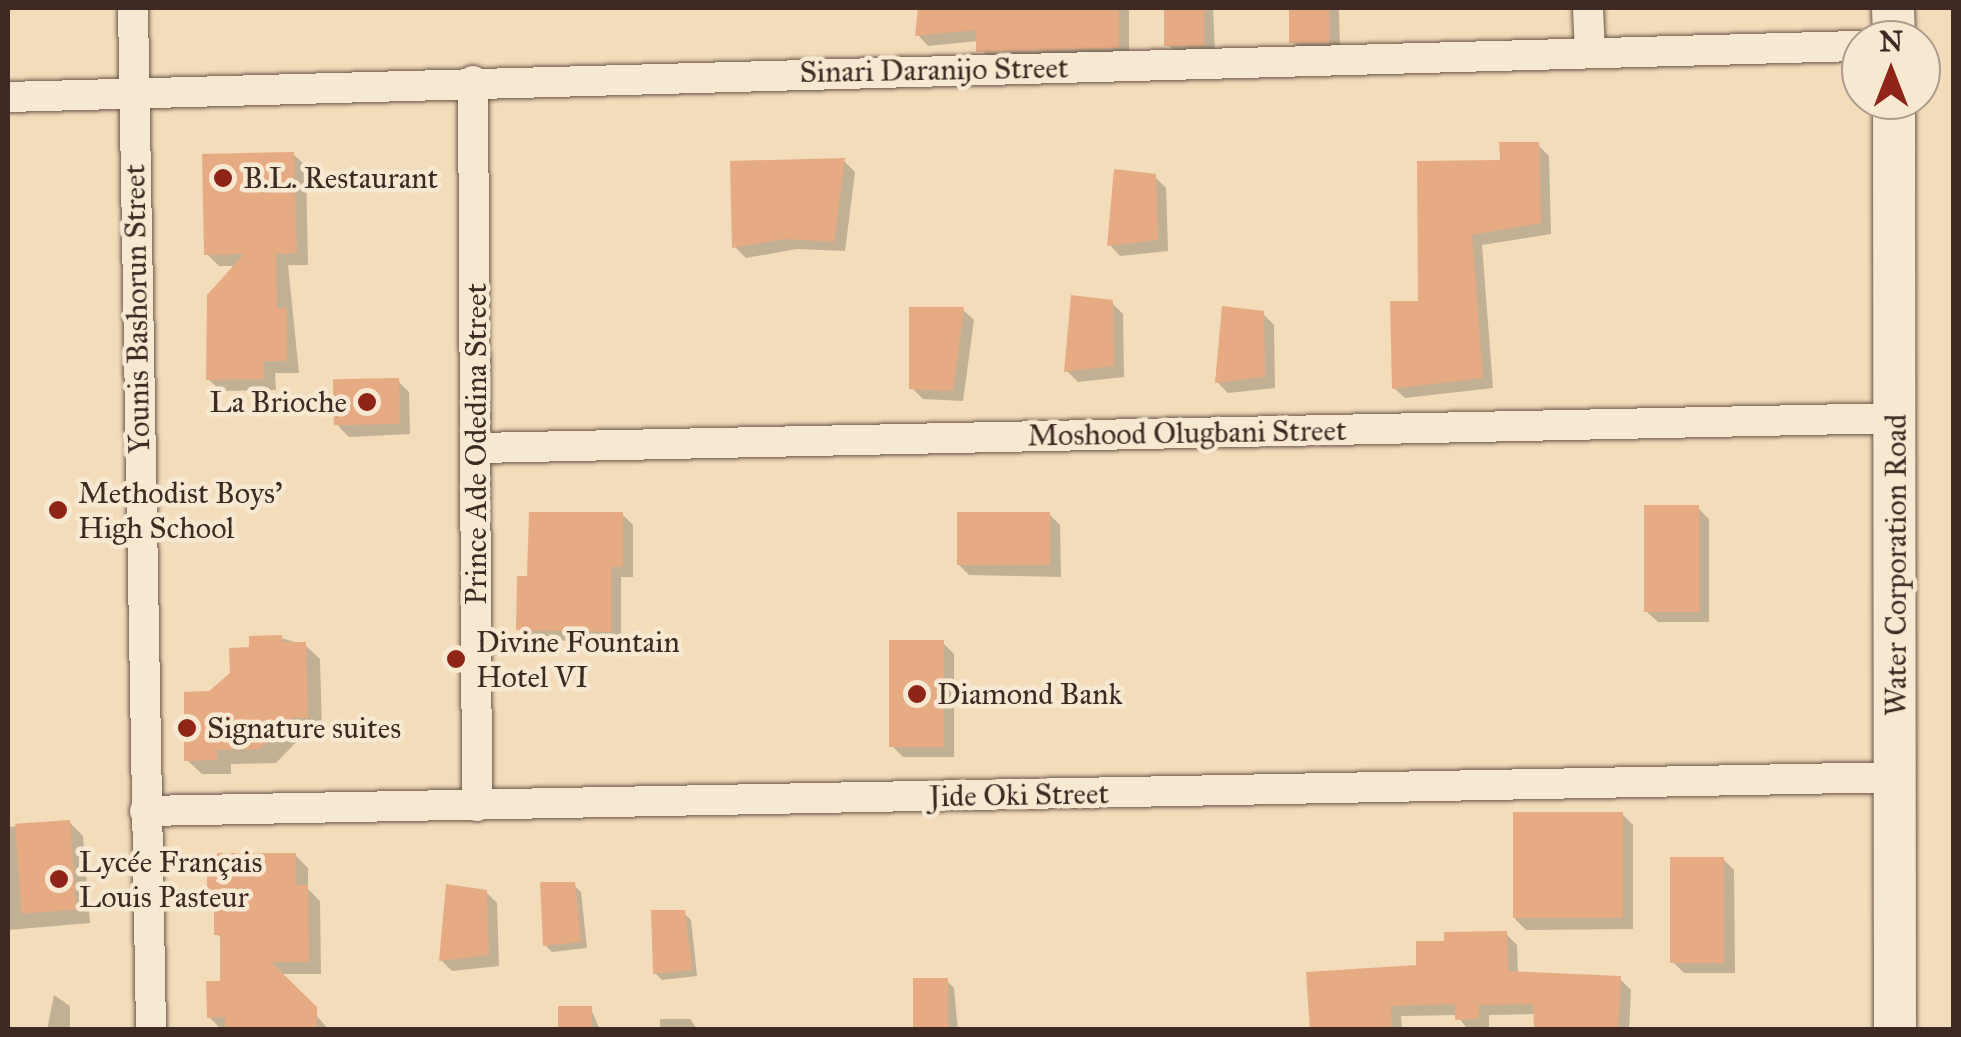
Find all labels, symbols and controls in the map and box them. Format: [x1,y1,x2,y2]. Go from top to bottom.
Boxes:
north arrow [1841,20,1941,120]
text: N [1879,24,1903,59]
street label: Sinari Daranijo Street [799,50,1069,90]
place label: B.L. Restaurant [243,160,438,196]
street label: Younis Bashorun Street [116,164,158,454]
marker: B.L. Restaurant [212,167,234,189]
street label: Prince Ade Odedina Street [458,283,494,605]
place label: La Brioche [210,384,347,420]
marker: La Brioche [356,391,378,413]
street label: Moshood Olugbani Street [1027,412,1347,454]
street label: Water Corporation Road [1878,414,1914,716]
place label: Methodist Boys' High School [78,475,282,546]
marker: Methodist Boys' High School [47,499,69,521]
place label: Divine Fountain Hotel VI [476,624,680,694]
marker: Divine Fountain Hotel VI [445,648,467,670]
place label: Diamond Bank [937,676,1122,712]
marker: Diamond Bank [906,683,928,705]
place label: Signature suites [207,710,401,746]
marker: Signature suites [176,717,198,739]
street label: Jide Oki Street [929,775,1109,815]
place label: Lycée Français Louis Pasteur [79,844,262,914]
marker: Lycée Français Louis Pasteur [48,868,70,890]

